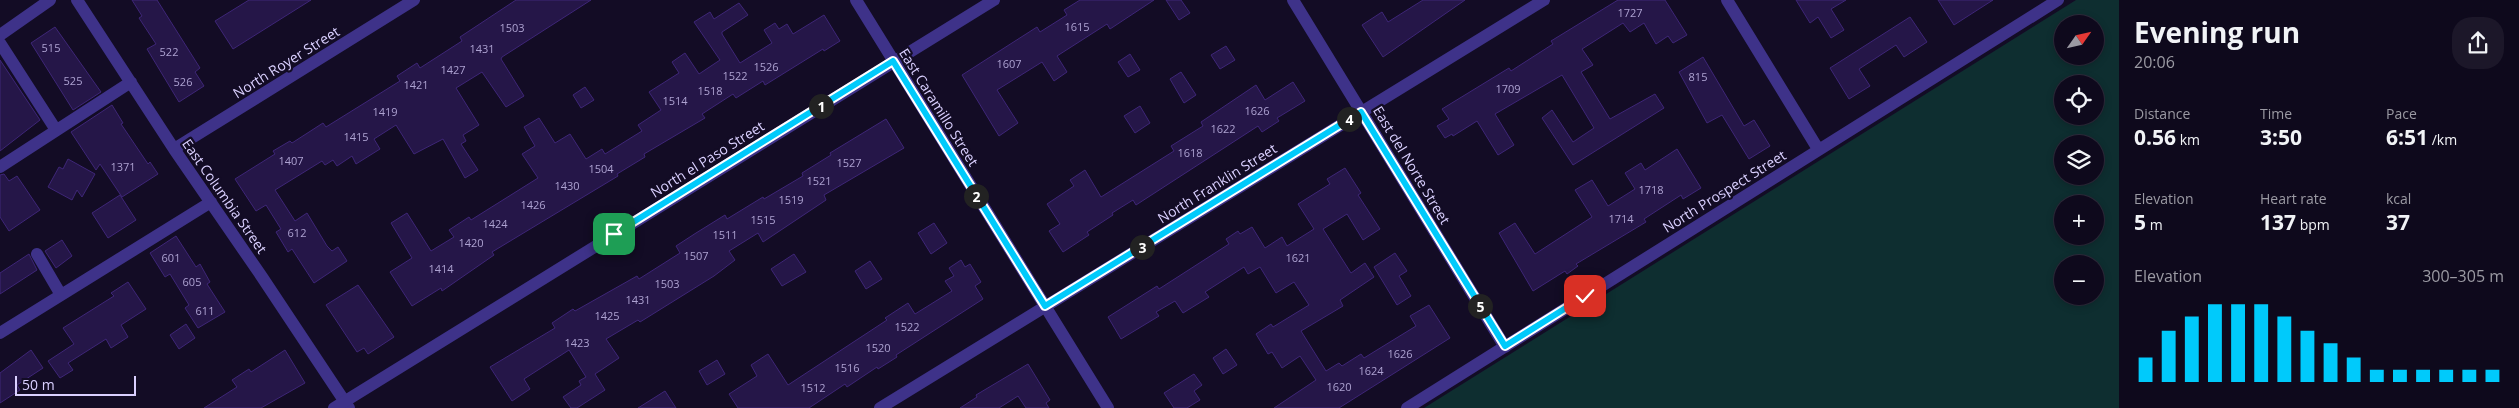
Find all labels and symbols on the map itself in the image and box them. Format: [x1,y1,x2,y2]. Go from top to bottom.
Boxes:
house number: 1727 [1617,5,1643,20]
north arrow [2054,15,2104,65]
house number: 1615 [1064,19,1090,34]
house number: 1503 [499,20,525,35]
street label: North Royer Street [229,22,343,102]
house number: 515 [42,40,60,55]
house number: 1431 [469,41,495,56]
house number: 522 [160,44,178,59]
street label: East Caramillo Street [895,44,983,170]
house number: 1607 [996,56,1022,71]
house number: 1526 [753,59,779,74]
house number: 1427 [440,62,466,77]
house number: 1522 [722,68,748,83]
house number: 815 [1689,69,1707,84]
house number: 525 [64,73,82,88]
house number: 526 [174,74,192,89]
house number: 1421 [403,77,429,92]
house number: 1709 [1495,81,1521,96]
house number: 1518 [697,83,723,98]
house number: 1514 [662,93,688,108]
pin: 1 [808,94,834,118]
street label: East del Norte Street [1369,102,1455,228]
house number: 1626 [1244,103,1270,118]
house number: 1419 [372,104,398,119]
pin: 4 [1336,106,1362,132]
street label: North el Paso Street [646,116,768,202]
house number: 1622 [1210,121,1236,136]
house number: 1415 [343,129,369,144]
street label: East Columbia Street [178,135,272,257]
street label: North Franklin Street [1154,139,1280,227]
house number: 1618 [1177,145,1203,160]
street label: North Prospect Street [1659,145,1789,237]
house number: 1407 [278,153,304,168]
house number: 1527 [836,155,862,170]
house number: 1371 [110,159,136,174]
house number: 1504 [588,161,614,176]
house number: 1521 [806,173,832,188]
house number: 1430 [554,178,580,193]
house number: 1718 [1638,182,1664,197]
pin: 2 [964,184,988,208]
house number: 1519 [778,192,804,207]
house number: 1426 [520,197,546,212]
house number: 1714 [1608,211,1634,226]
house number: 1515 [750,212,776,227]
pin [593,213,635,255]
house number: 1424 [482,216,508,231]
house number: 612 [288,225,306,240]
house number: 1511 [712,227,738,242]
pin: 3 [1130,234,1154,260]
house number: 1420 [458,235,484,250]
house number: 1507 [683,248,709,263]
house number: 601 [162,250,180,265]
house number: 1621 [1285,250,1311,265]
house number: 1414 [428,261,454,276]
house number: 605 [183,274,201,289]
pin [1564,275,1606,317]
house number: 1503 [654,276,680,291]
house number: 1431 [625,292,651,307]
pin: 5 [1468,294,1492,318]
house number: 611 [196,303,214,318]
house number: 1425 [594,308,620,323]
house number: 1522 [894,319,920,334]
house number: 1423 [564,335,590,350]
house number: 1520 [865,340,891,355]
house number: 1626 [1387,346,1413,361]
house number: 1516 [834,360,860,375]
house number: 1624 [1358,363,1384,378]
scale bar [15,373,136,396]
house number: 1620 [1326,379,1352,394]
house number: 1512 [800,380,826,395]

